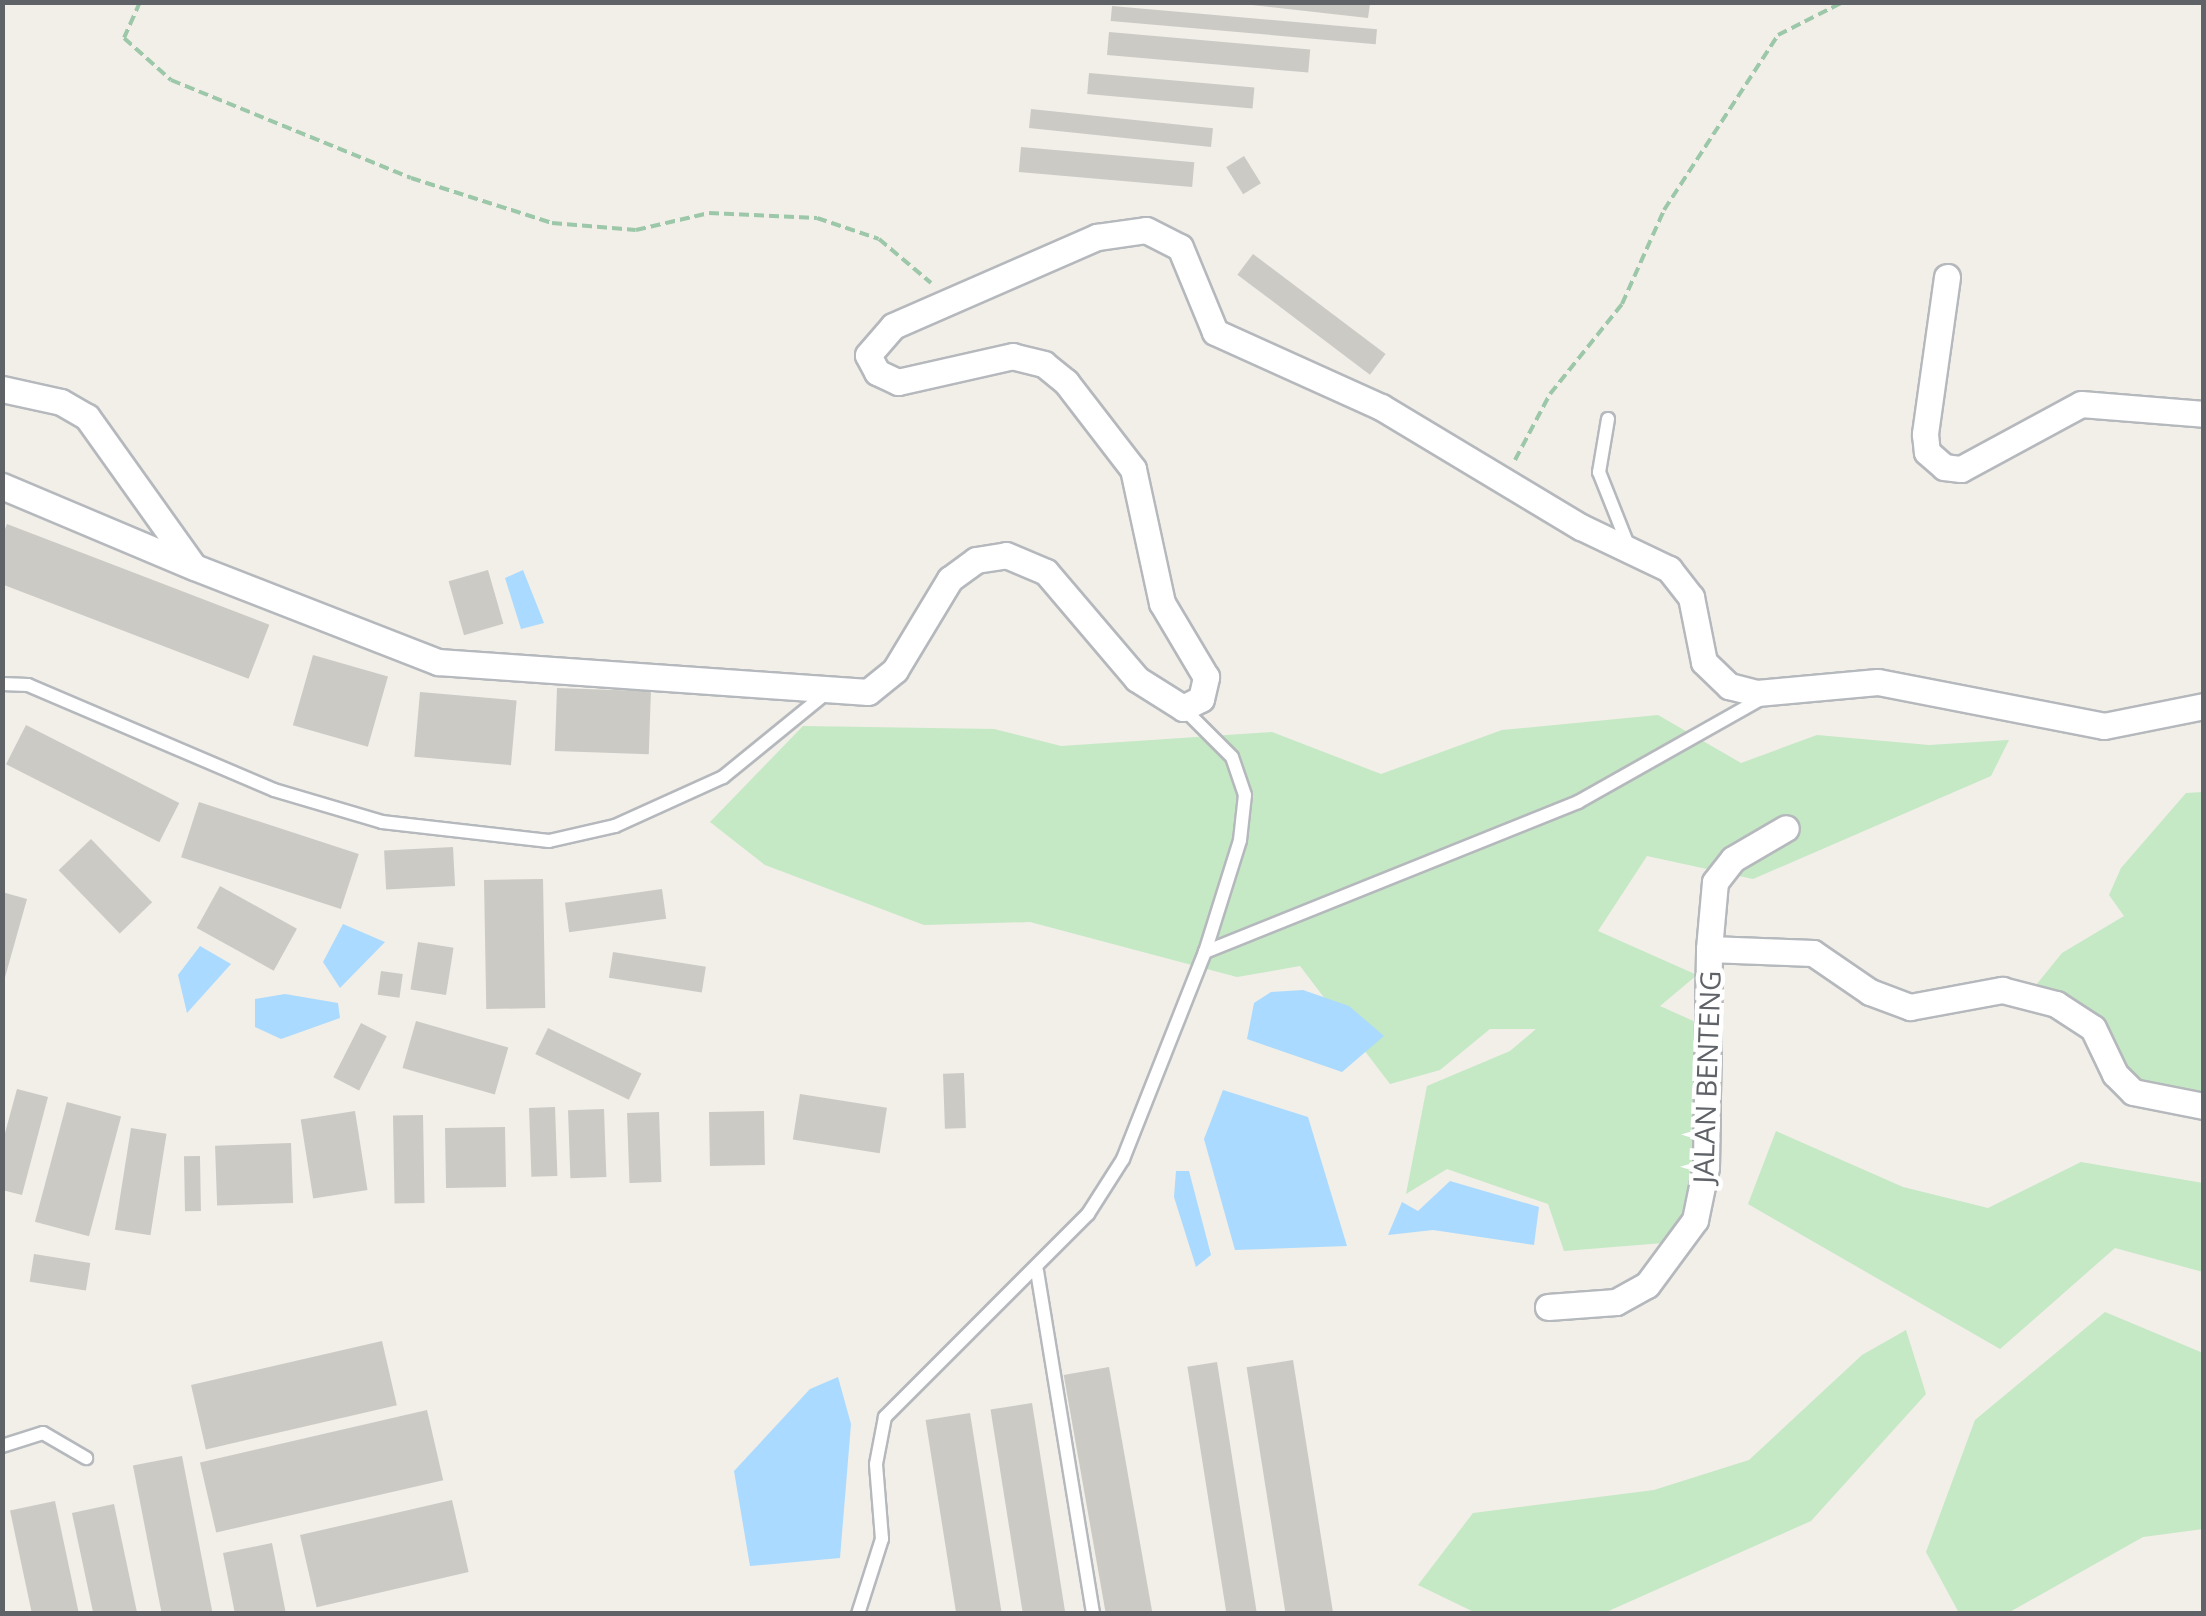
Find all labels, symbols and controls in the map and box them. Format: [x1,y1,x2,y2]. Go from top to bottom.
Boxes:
street label: JALAN BENTENG [1685,970,1727,1184]

